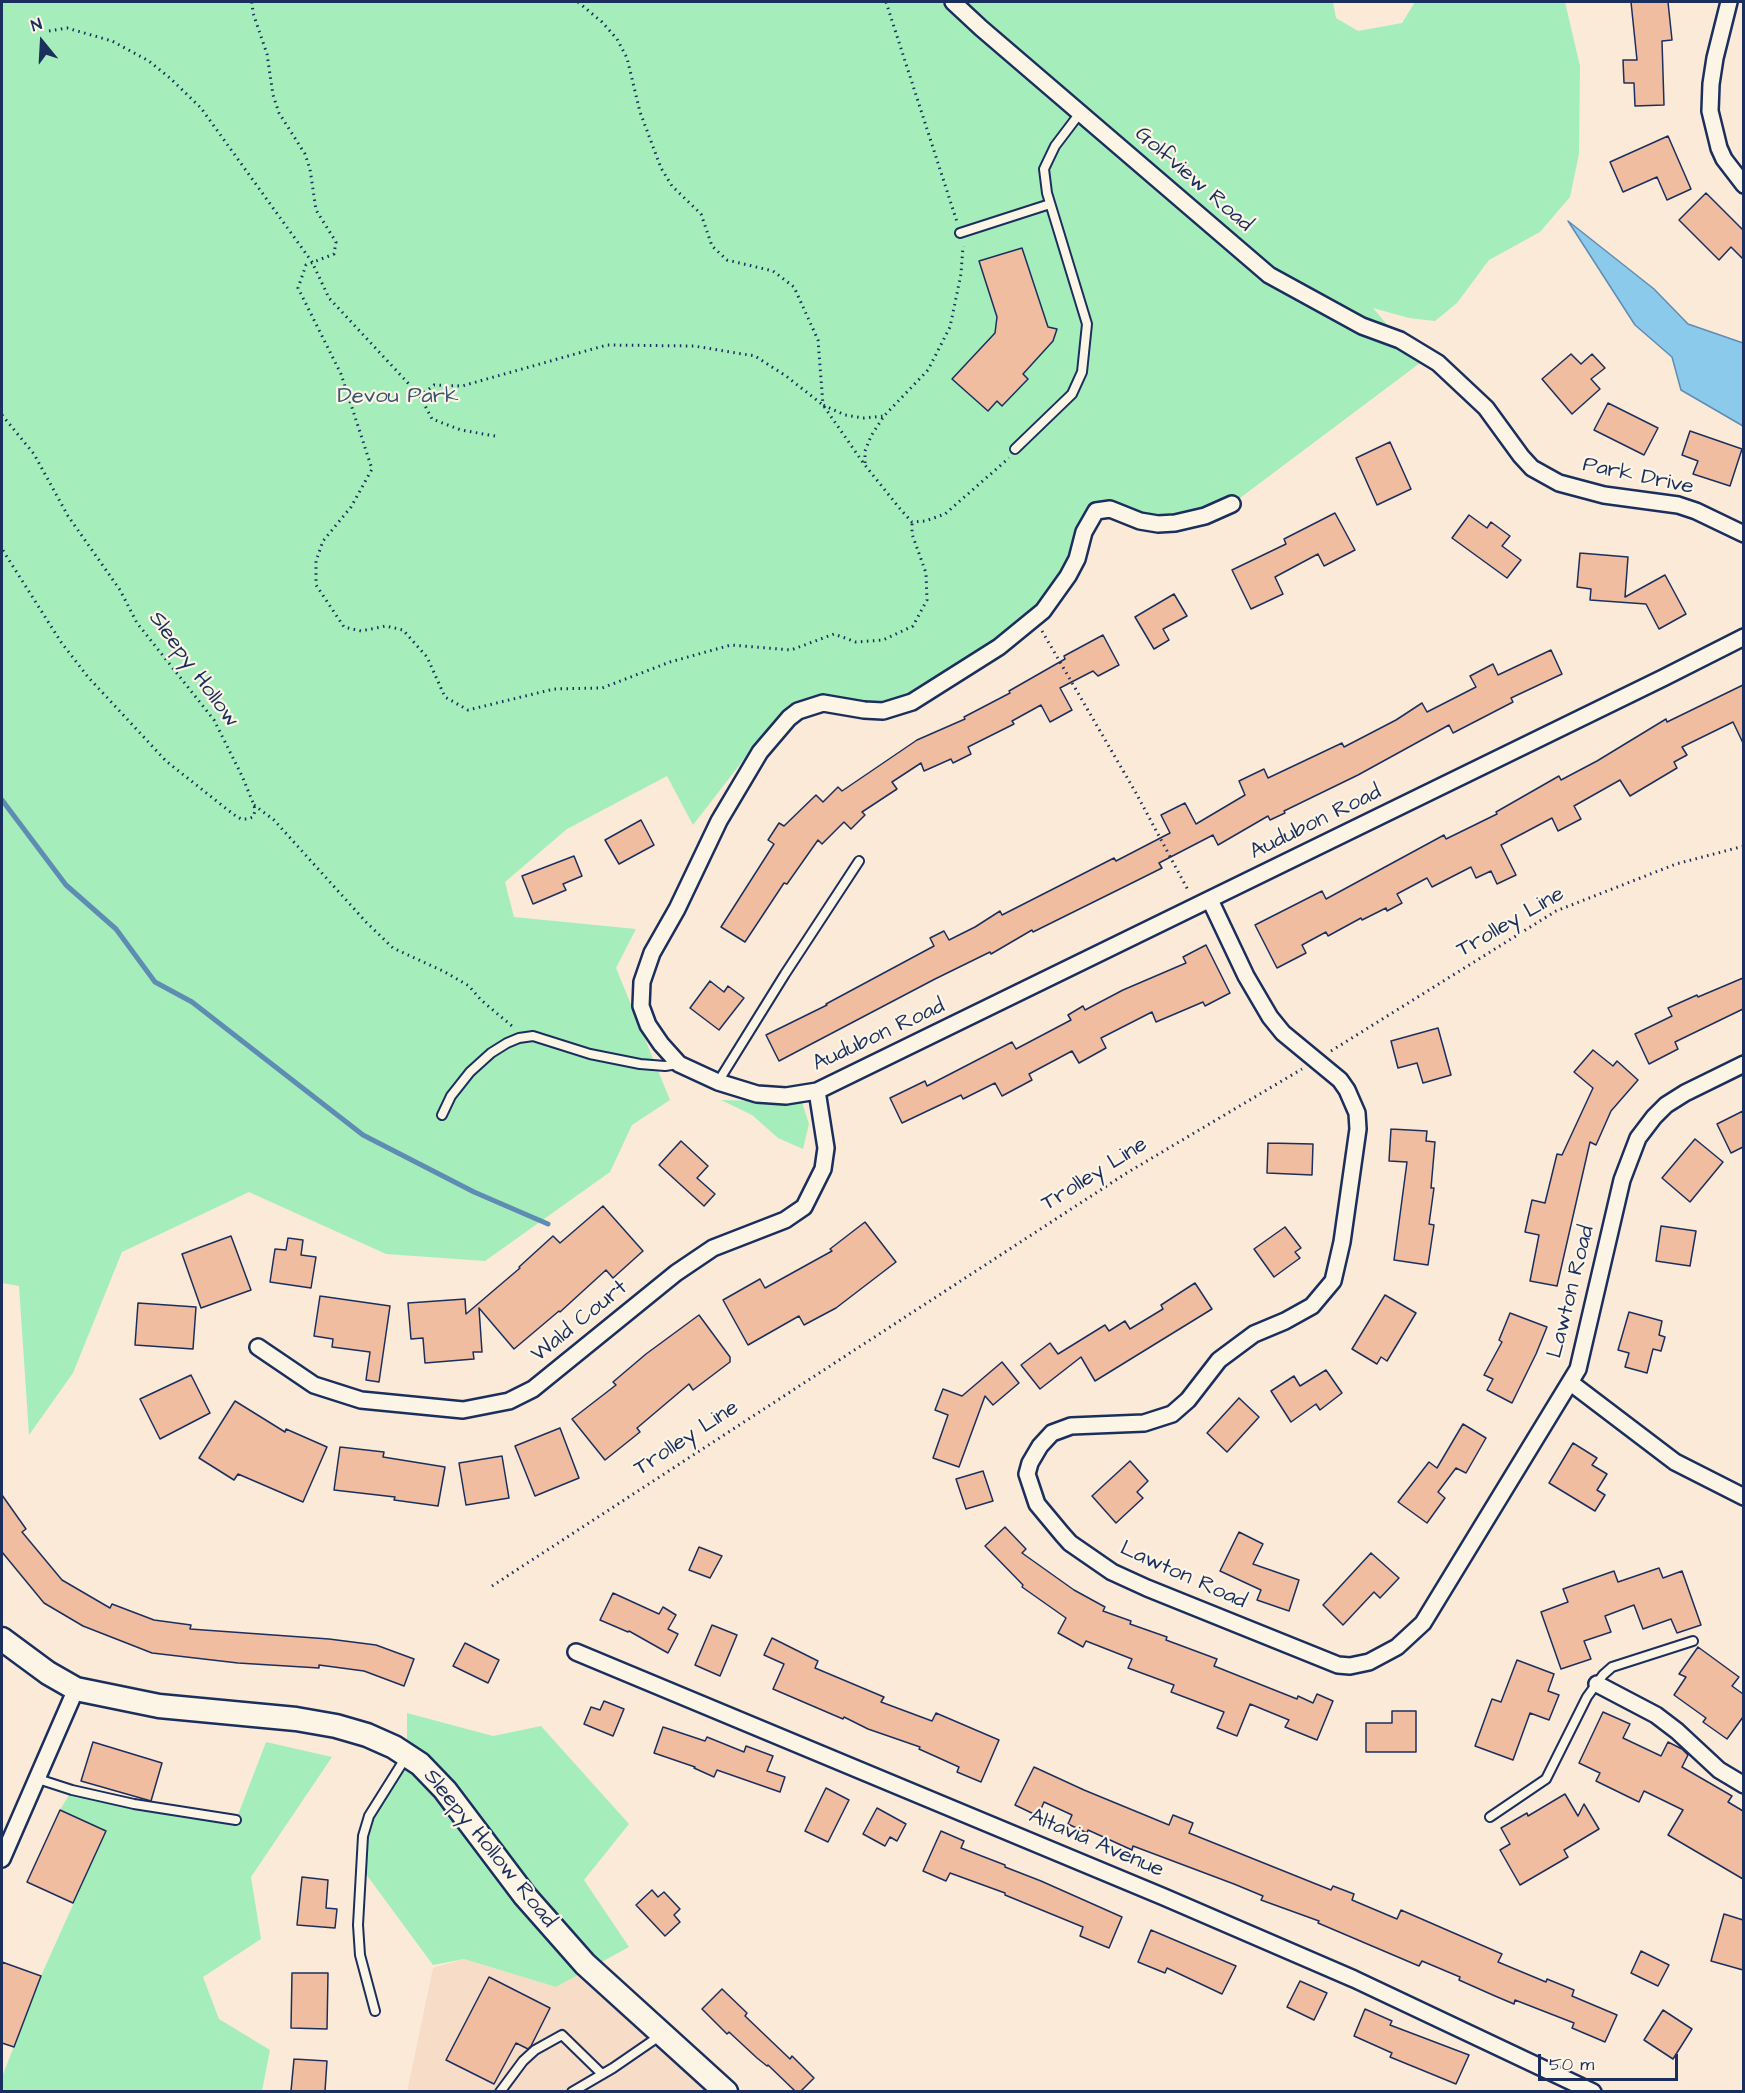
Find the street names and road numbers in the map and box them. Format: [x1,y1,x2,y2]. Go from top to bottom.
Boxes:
street label: Golfview Road [1129,122,1257,238]
street label: Park Drive [1580,452,1696,502]
street label: Sleepy Hollow [142,607,244,733]
street label: Audubon Road [1246,780,1386,866]
street label: Trolley Line [1453,882,1569,964]
street label: Audubon Road [809,994,949,1078]
street label: Trolley Line [1037,1132,1153,1218]
street label: Lawton Road [1543,1223,1601,1361]
street label: Wald Court [527,1275,633,1369]
street label: Trolley Line [630,1395,744,1483]
street label: Lawton Road [1116,1536,1250,1616]
street label: Sleepy Hollow Road [417,1764,561,1934]
street label: Altavia Avenue [1025,1804,1167,1884]

